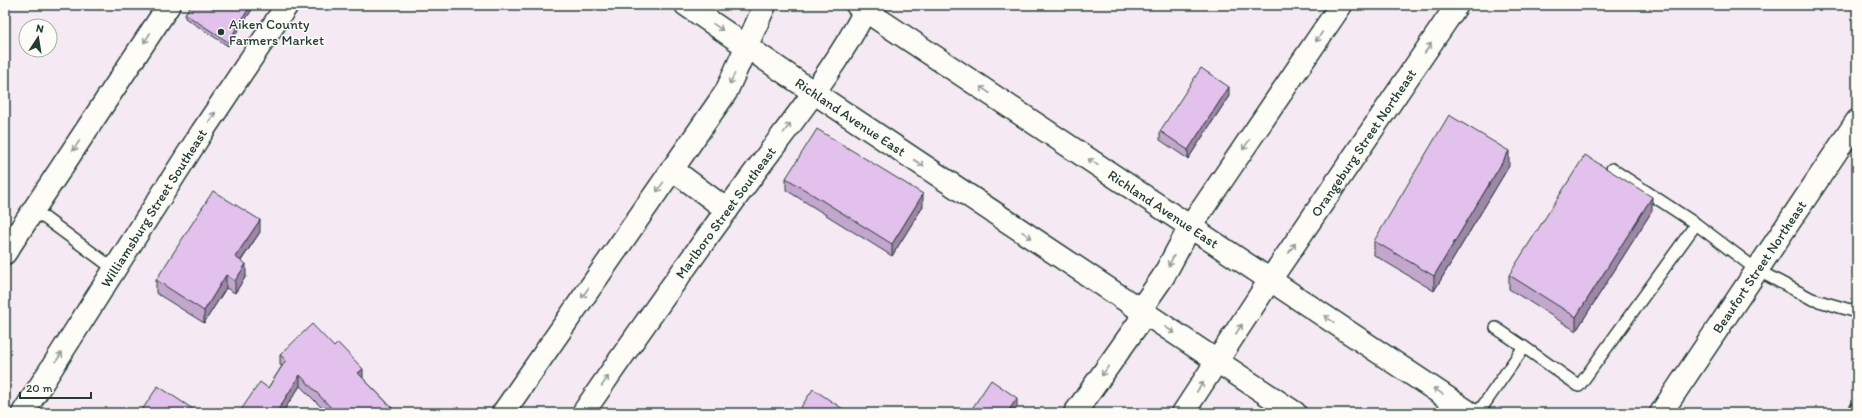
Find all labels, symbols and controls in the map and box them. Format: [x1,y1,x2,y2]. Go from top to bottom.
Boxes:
place label: Aiken County Farmers Market [229,16,324,49]
north arrow [18,18,58,58]
text: N [35,22,45,36]
one-way arrow [712,23,723,31]
marker: Aiken County Farmers Market [216,27,226,37]
one-way arrow [1315,31,1323,42]
one-way arrow [143,32,151,43]
one-way arrow [1424,42,1432,53]
street label: Orangeburg Street Northeast [1307,65,1420,220]
one-way arrow [728,73,735,85]
street label: Richland Avenue East [792,74,909,160]
one-way arrow [980,86,991,94]
one-way arrow [208,111,216,123]
one-way arrow [783,122,792,133]
street label: Williamsburg Street Southeast [97,126,210,291]
one-way arrow [1242,139,1250,150]
one-way arrow [72,141,80,152]
street label: Marlboro Street Southeast [671,143,779,282]
one-way arrow [1088,158,1099,166]
one-way arrow [913,159,924,167]
street label: Richland Avenue East [1105,166,1222,252]
one-way arrow [656,181,664,192]
street label: Beaufort Street Northeast [1708,197,1810,337]
one-way arrow [1021,231,1032,239]
one-way arrow [1288,243,1296,254]
one-way arrow [1167,255,1175,267]
one-way arrow [581,287,589,298]
one-way arrow [1324,315,1335,324]
one-way arrow [1235,324,1243,335]
one-way arrow [1164,326,1175,334]
one-way arrow [54,351,63,362]
one-way arrow [1101,365,1109,376]
scale bar [20,374,91,400]
one-way arrow [601,376,609,387]
text: 20 m [26,381,53,395]
one-way arrow [1196,382,1204,393]
one-way arrow [1432,387,1443,396]

